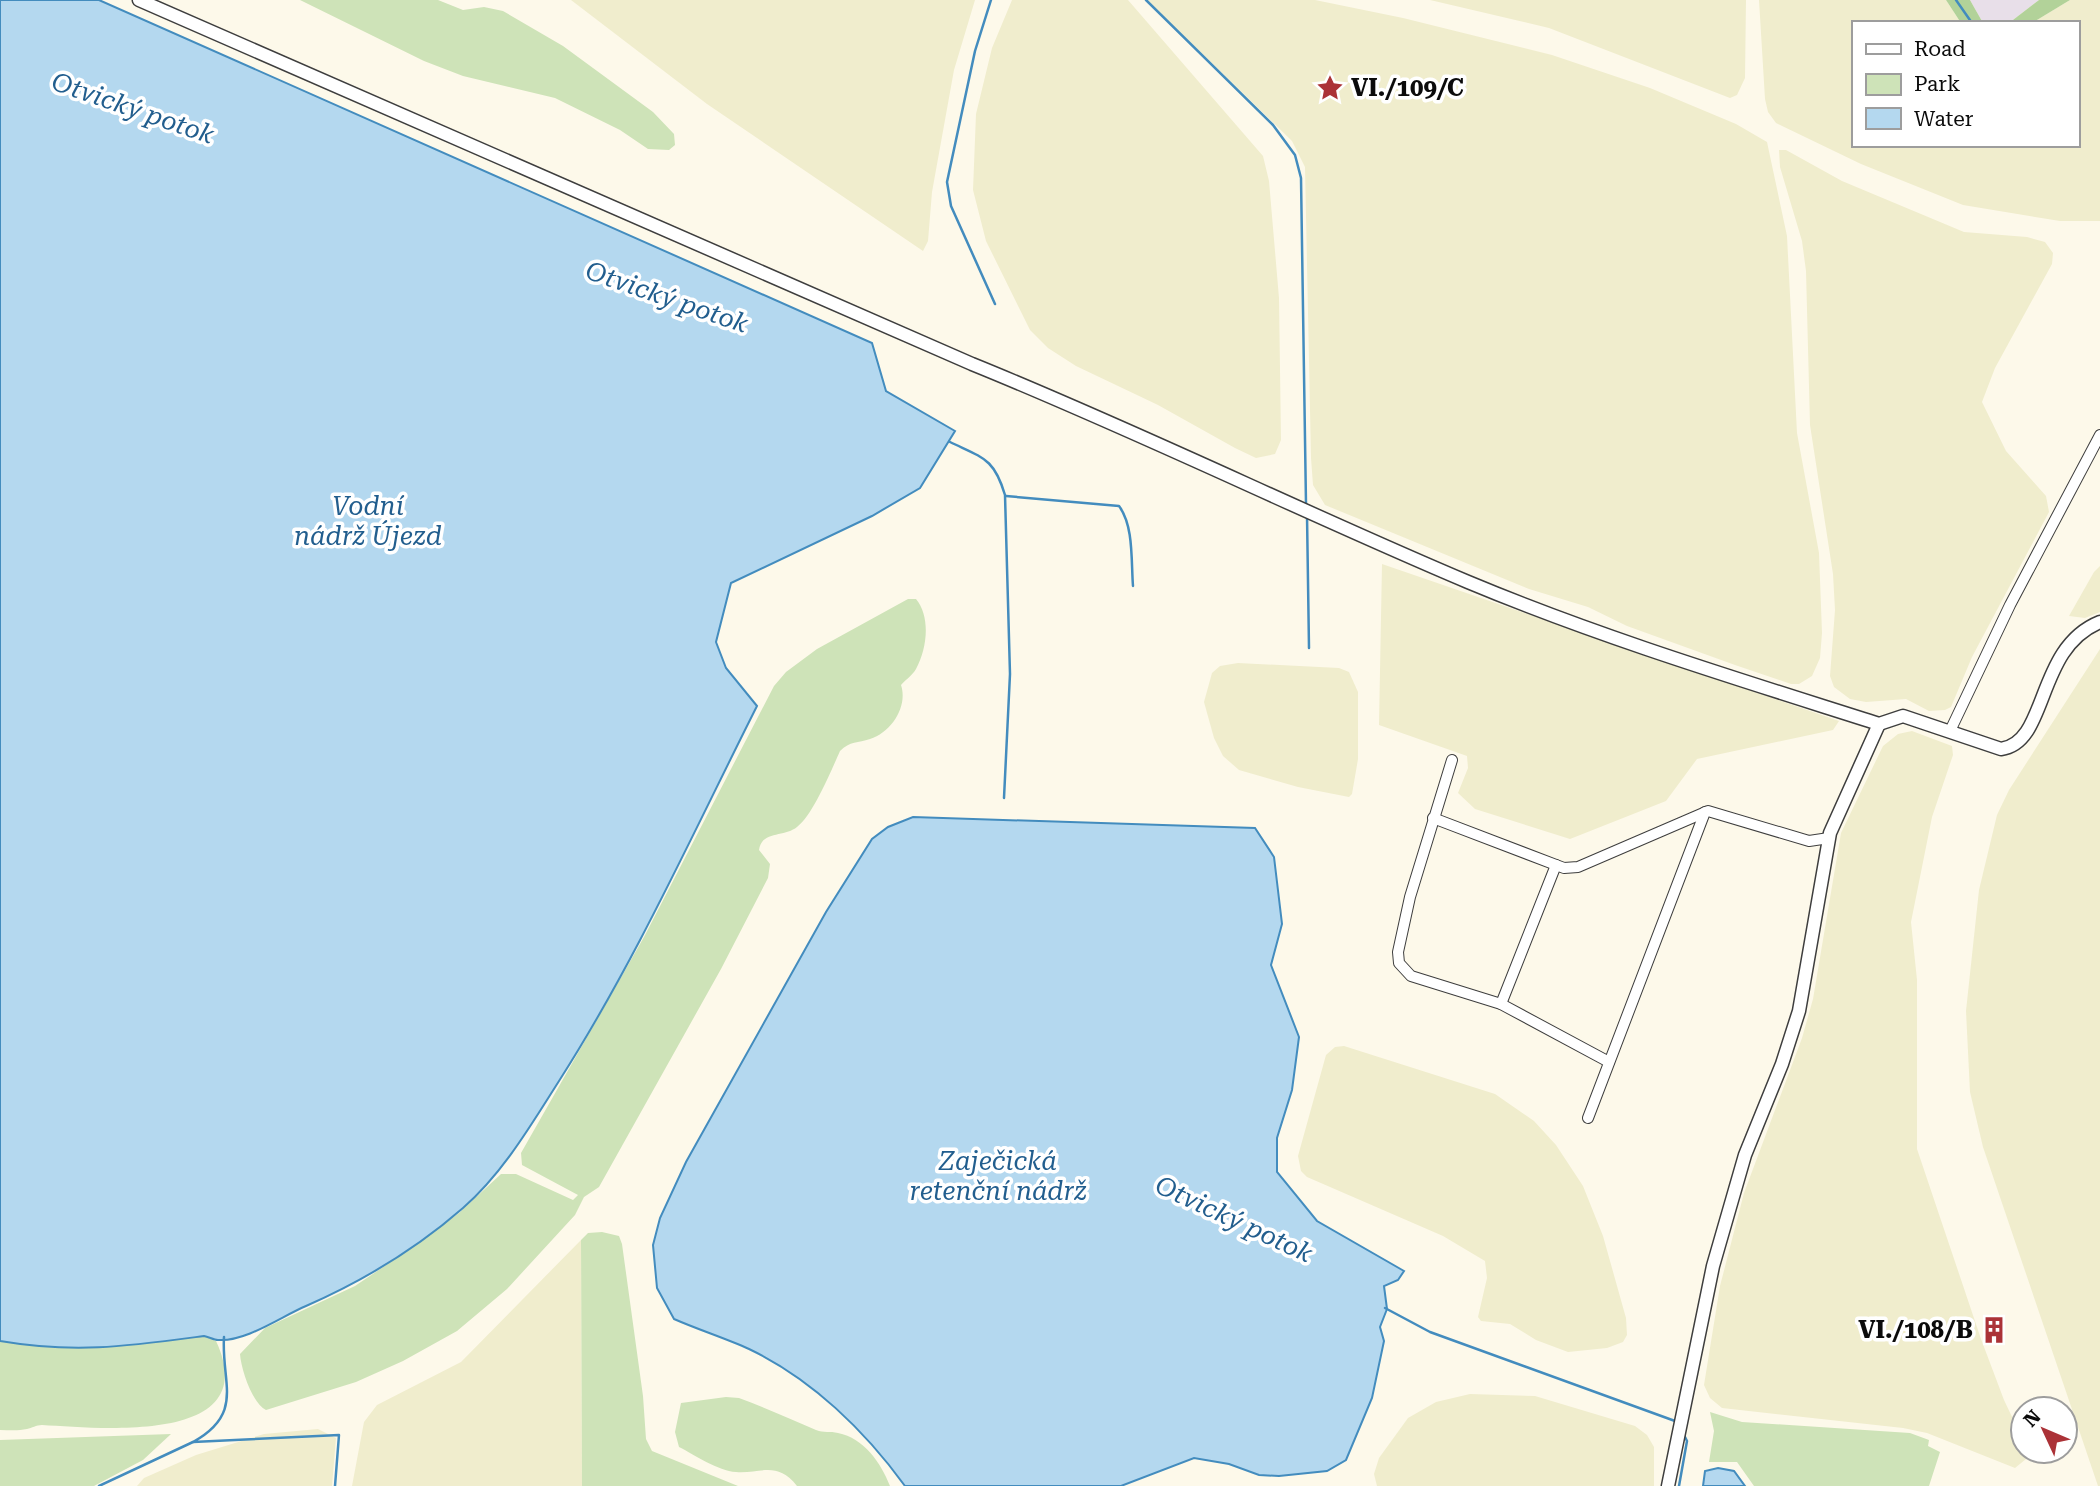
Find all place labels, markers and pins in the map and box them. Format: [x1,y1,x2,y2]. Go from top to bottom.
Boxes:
place icon: VI./109/C [1315,73,1345,103]
place label: VI./109/C [1351,74,1464,102]
building icon: VI./108/B [1979,1315,2009,1345]
place label: VI./108/B [1858,1316,1973,1344]

